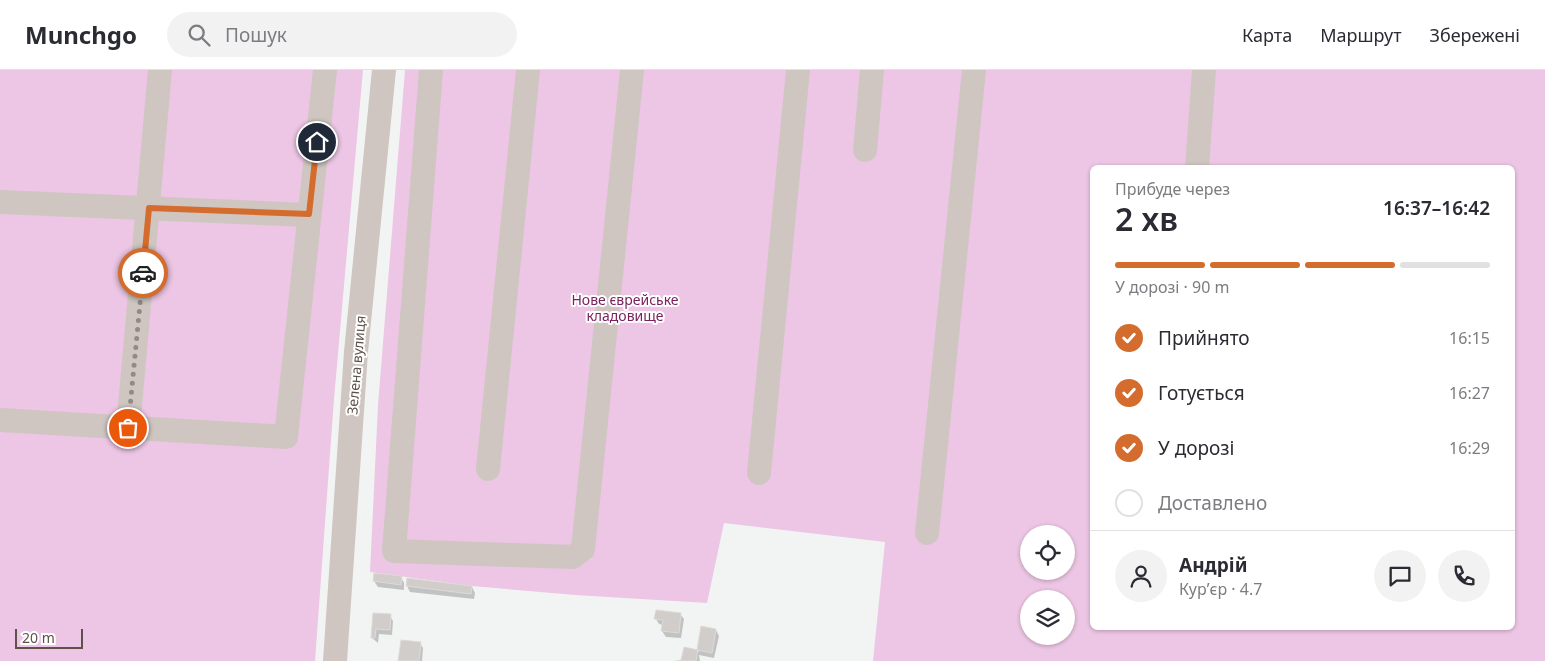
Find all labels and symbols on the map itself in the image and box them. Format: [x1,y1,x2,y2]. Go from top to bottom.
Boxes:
pin [296,121,338,163]
courier [118,248,168,298]
park label: Нове єврейське кладовище [571,290,679,325]
street label: Зелена вулиця [342,315,370,415]
pin [107,407,149,449]
scale bar [15,626,82,649]

